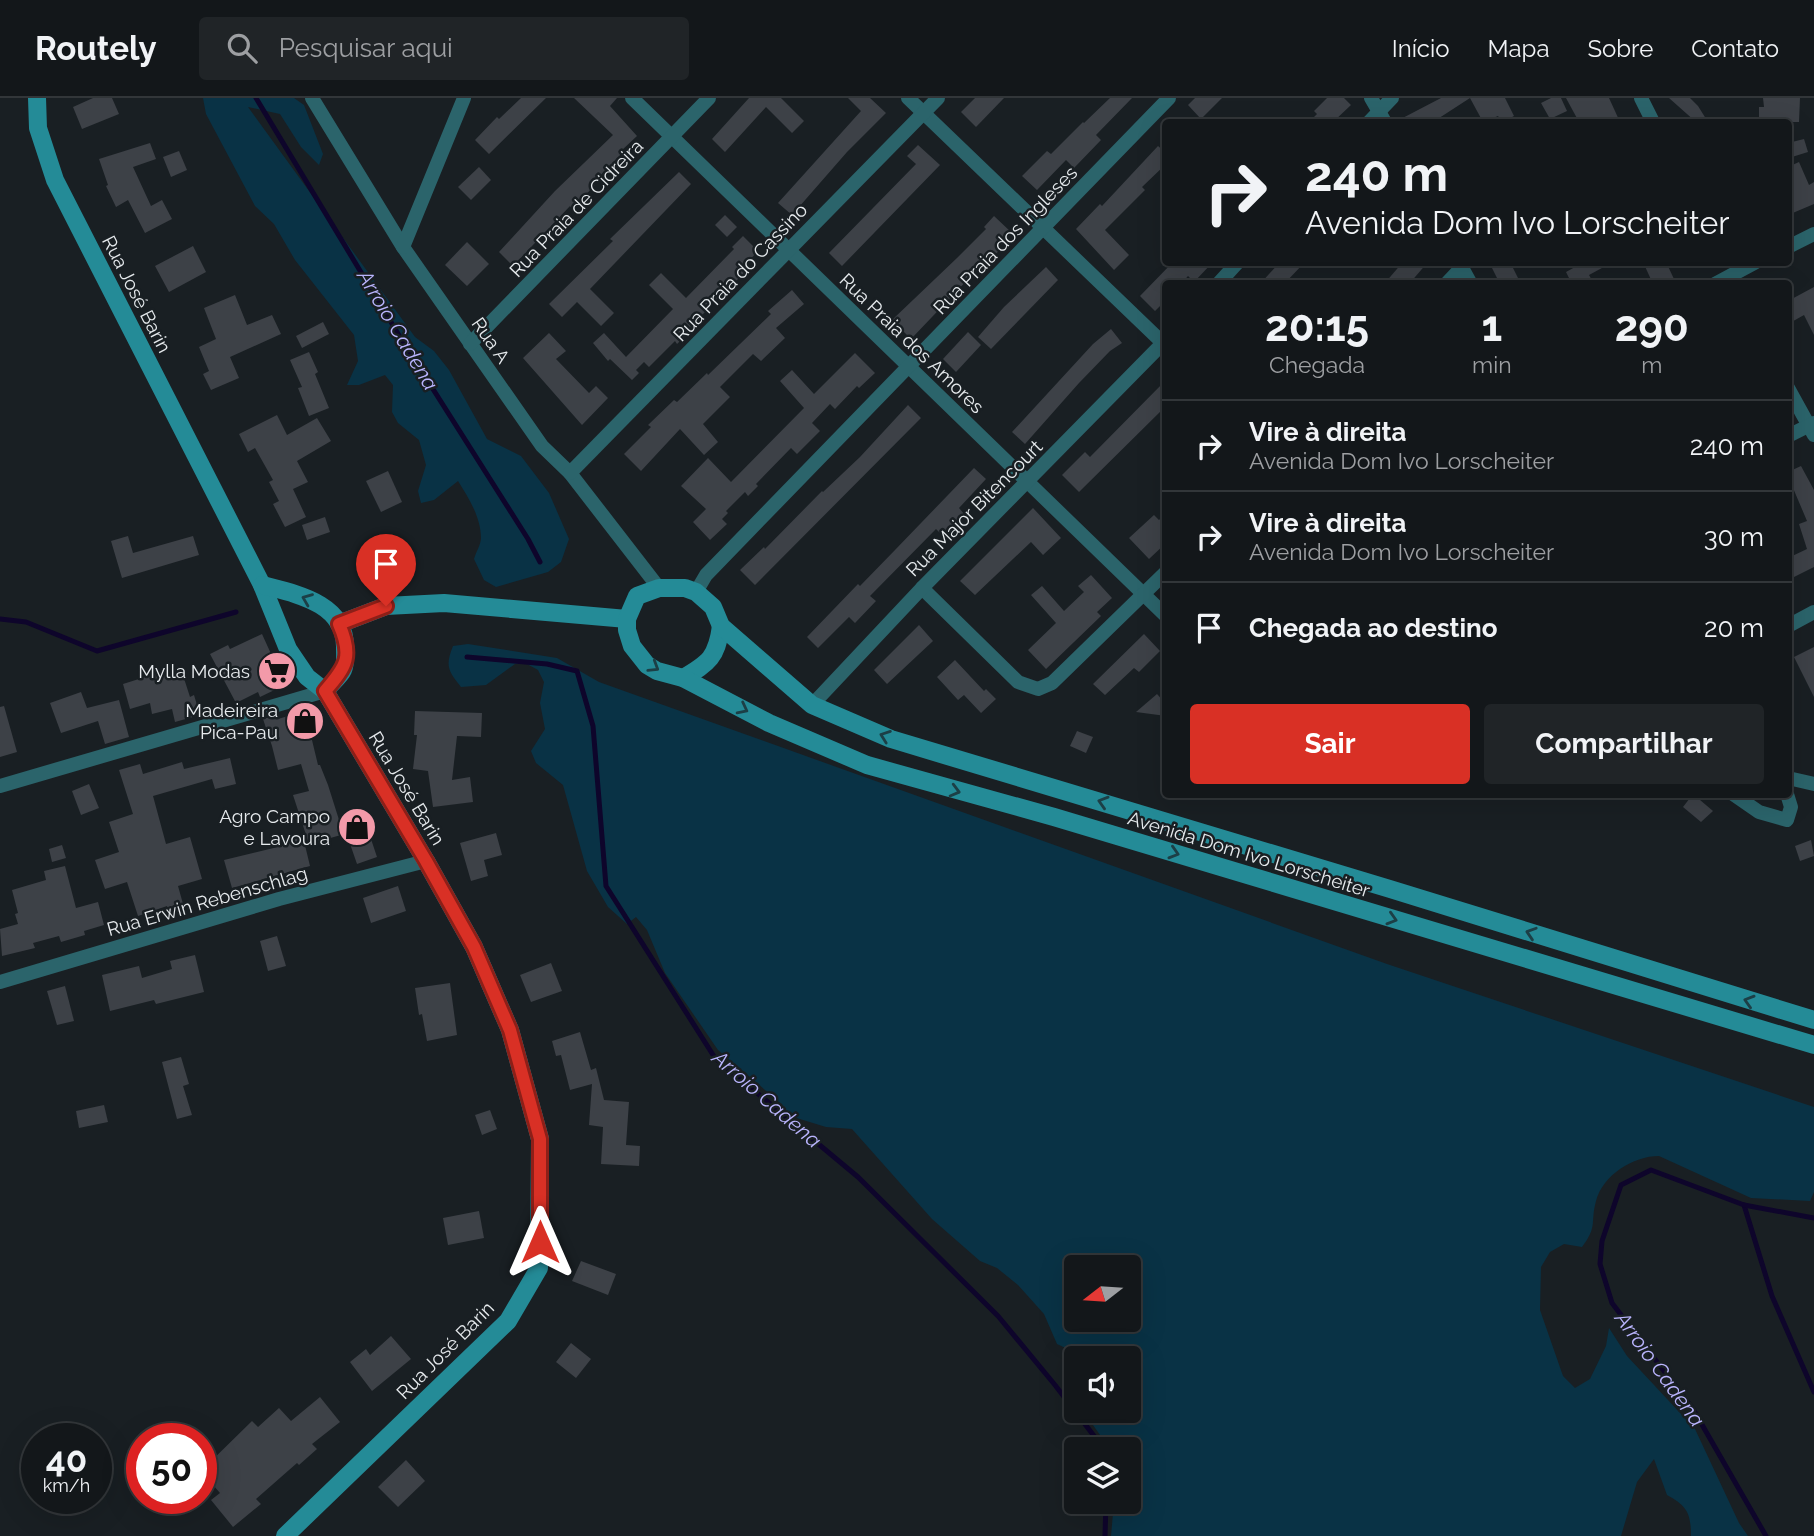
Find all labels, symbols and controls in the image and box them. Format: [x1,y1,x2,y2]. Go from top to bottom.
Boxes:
search box [199,17,689,80]
text: Routely [35,29,157,68]
icon: search [223,29,261,67]
text: Pesquisar aqui [279,33,453,63]
text: Início [1392,34,1450,63]
text: Mapa [1488,34,1549,63]
text: Sobre [1587,34,1653,63]
text: Contato [1691,34,1779,63]
street label: Rua Praia de Cidreira [505,135,647,281]
text: 240 m [1305,145,1448,202]
icon: right [1190,147,1281,238]
street label: Rua Praia dos Ingleses [929,161,1081,319]
street label: Rua Praia do Cassino [668,198,812,346]
text: Avenida Dom Ivo Lorscheiter [1305,204,1730,241]
street label: Rua José Barin [98,232,176,356]
water label: Arroio Cadena [352,264,444,395]
street label: Rua Praia dos Amores [835,268,989,418]
text: 20:15 [1265,302,1369,351]
text: 1 [1481,302,1502,351]
text: 290 [1615,302,1689,351]
street label: Rua A [467,313,515,367]
text: Chegada [1269,351,1365,378]
text: min [1472,351,1512,378]
text: m [1641,351,1662,378]
text: Vire à direita [1249,417,1406,447]
icon: right [1190,427,1228,465]
text: 240 m [1690,431,1764,461]
street label: Rua Major Bitencourt [901,435,1047,581]
text: Avenida Dom Ivo Lorscheiter [1249,447,1554,474]
text: Vire à direita [1249,508,1406,538]
icon: right [1190,518,1228,556]
text: 30 m [1704,522,1764,552]
pin [356,534,416,606]
text: Avenida Dom Ivo Lorscheiter [1249,538,1554,565]
icon: arrive [367,545,405,583]
one-way arrow [302,593,314,607]
icon: arrive [1190,609,1228,647]
text: Chegada ao destino [1249,613,1498,643]
text: 20 m [1704,613,1764,643]
supermarket icon: Mylla Modas [256,650,298,692]
one-way arrow [646,659,659,672]
place label: Mylla Modas [138,660,250,682]
place label: Madeireira Pica-Pau [185,699,278,743]
shop icon: Madeireira Pica-Pau [284,700,326,742]
one-way arrow [736,701,748,715]
button: Sair [1190,704,1470,784]
button: Compartilhar [1484,704,1764,784]
street label: Rua José Barin [364,727,450,849]
one-way arrow [880,730,892,744]
one-way arrow [949,782,961,797]
one-way arrow [1097,796,1109,811]
place label: Agro Campo e Lavoura [219,805,330,849]
shop icon: Agro Campo e Lavoura [336,806,378,848]
street label: Avenida Dom Ivo Lorscheiter [1125,807,1373,901]
one-way arrow [1167,845,1179,860]
street label: Rua Erwin Rebenschlag [104,862,310,940]
one-way arrow [1385,911,1397,925]
one-way arrow [1526,927,1538,942]
one-way arrow [1743,994,1755,1009]
water label: Arroio Cadena [707,1044,827,1153]
position arrow [503,1205,577,1279]
north arrow [1064,1255,1141,1332]
map controls [1064,1255,1141,1514]
street label: Rua José Barin [392,1297,498,1403]
water label: Arroio Cadena [1609,1306,1710,1431]
button: sound [1064,1346,1141,1423]
speed limit sign: 50 [126,1423,217,1514]
button: layers [1064,1437,1141,1514]
text: 40 [46,1439,87,1480]
text: km/h [43,1475,90,1496]

